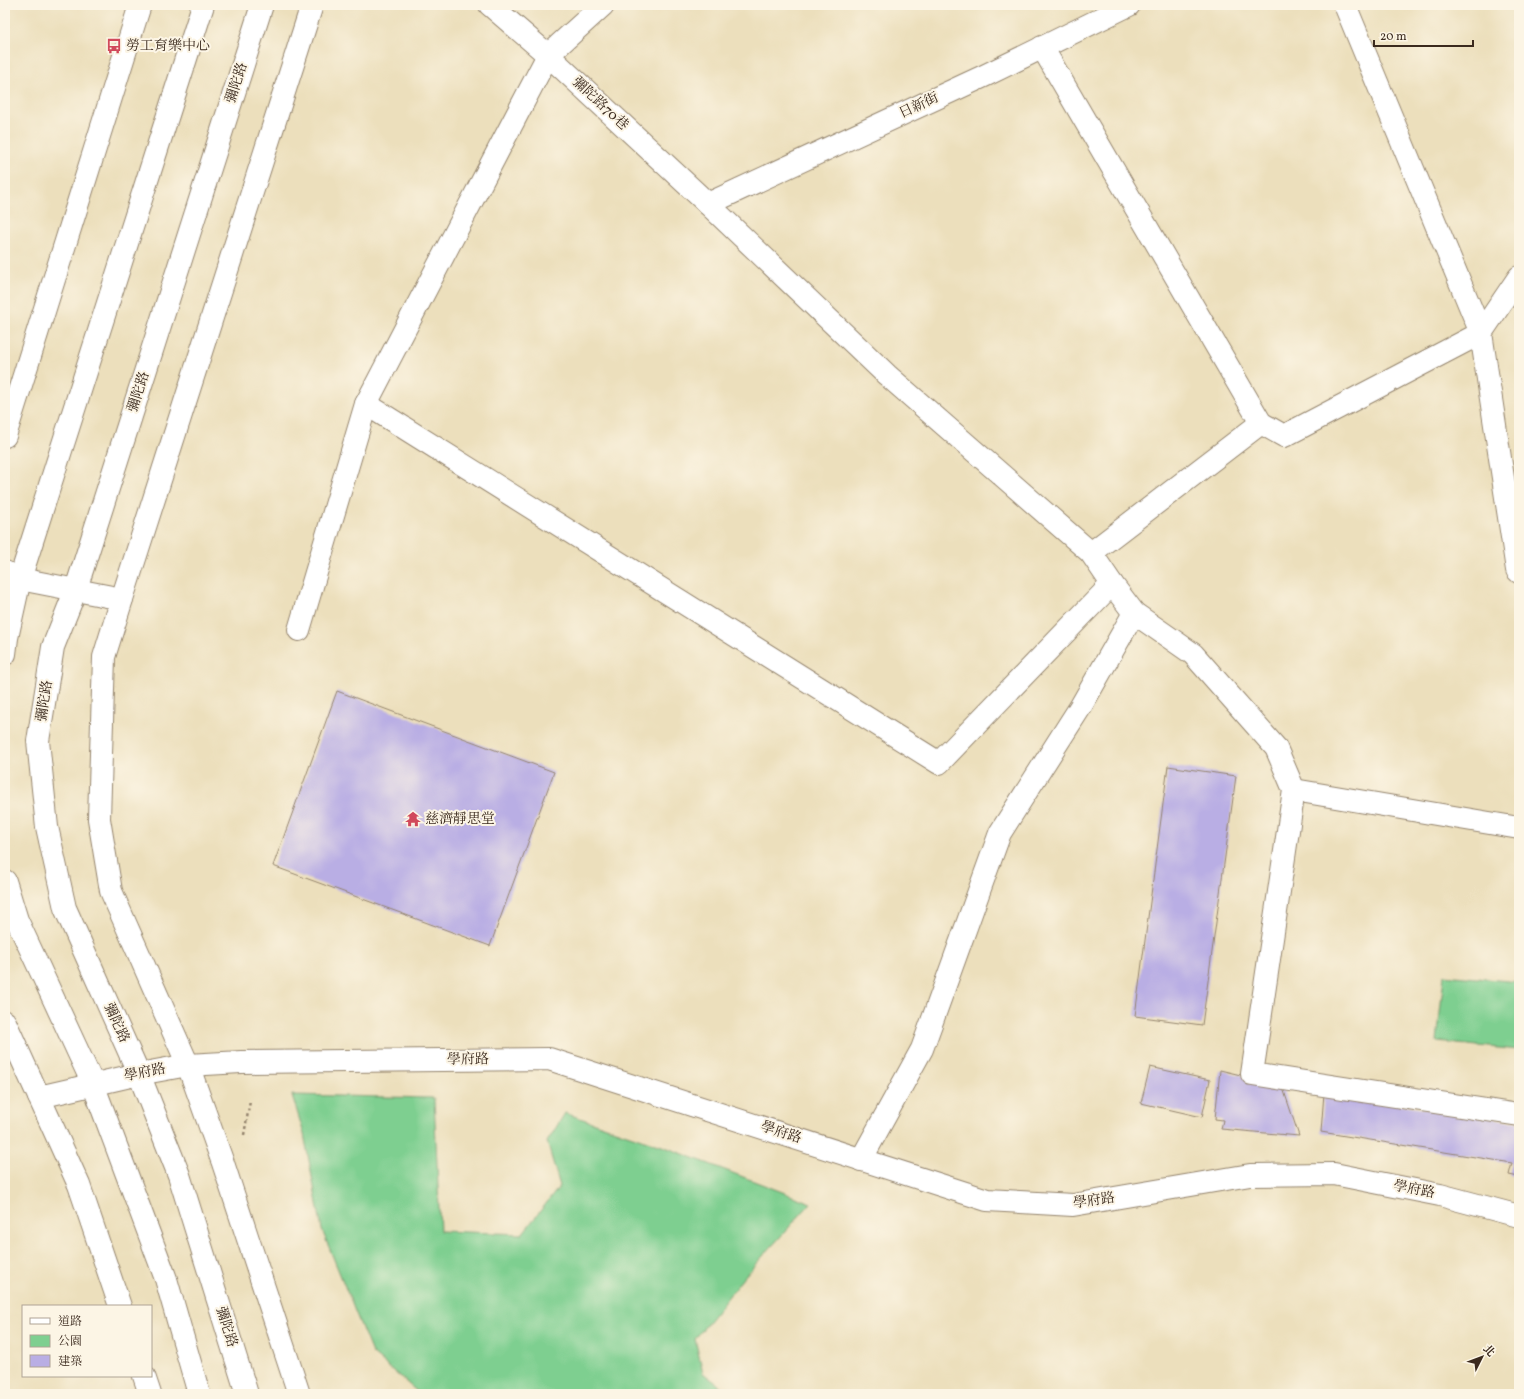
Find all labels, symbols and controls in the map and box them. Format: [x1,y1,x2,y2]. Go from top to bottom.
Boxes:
scale bar [1374,22,1473,48]
text: 20 m [1380,29,1407,45]
bus stop icon: 勞工育樂中心 [105,37,123,55]
place label: 勞工育樂中心 [126,37,210,56]
street label: 彌陀路 [221,60,253,106]
street label: 彌陀路70巷 [568,73,632,135]
street label: 日新街 [896,89,942,123]
street label: 彌陀路 [123,369,155,415]
street label: 彌陀路 [32,679,58,723]
temple icon: 慈濟靜思堂 [404,810,422,828]
place label: 慈濟靜思堂 [425,810,495,829]
street label: 彌陀路 [99,1000,133,1046]
street label: 學府路 [447,1050,489,1070]
street label: 學府路 [123,1060,167,1086]
street label: 學府路 [758,1117,804,1149]
street label: 學府路 [1392,1177,1436,1203]
street label: 學府路 [1072,1189,1116,1213]
street label: 彌陀路 [211,1304,241,1350]
legend [22,1305,152,1377]
text: 道路 [58,1314,82,1330]
text: 公園 [58,1334,82,1350]
north arrow [1462,1337,1502,1377]
text: 北 [1479,1342,1498,1360]
text: 建築 [58,1354,82,1370]

